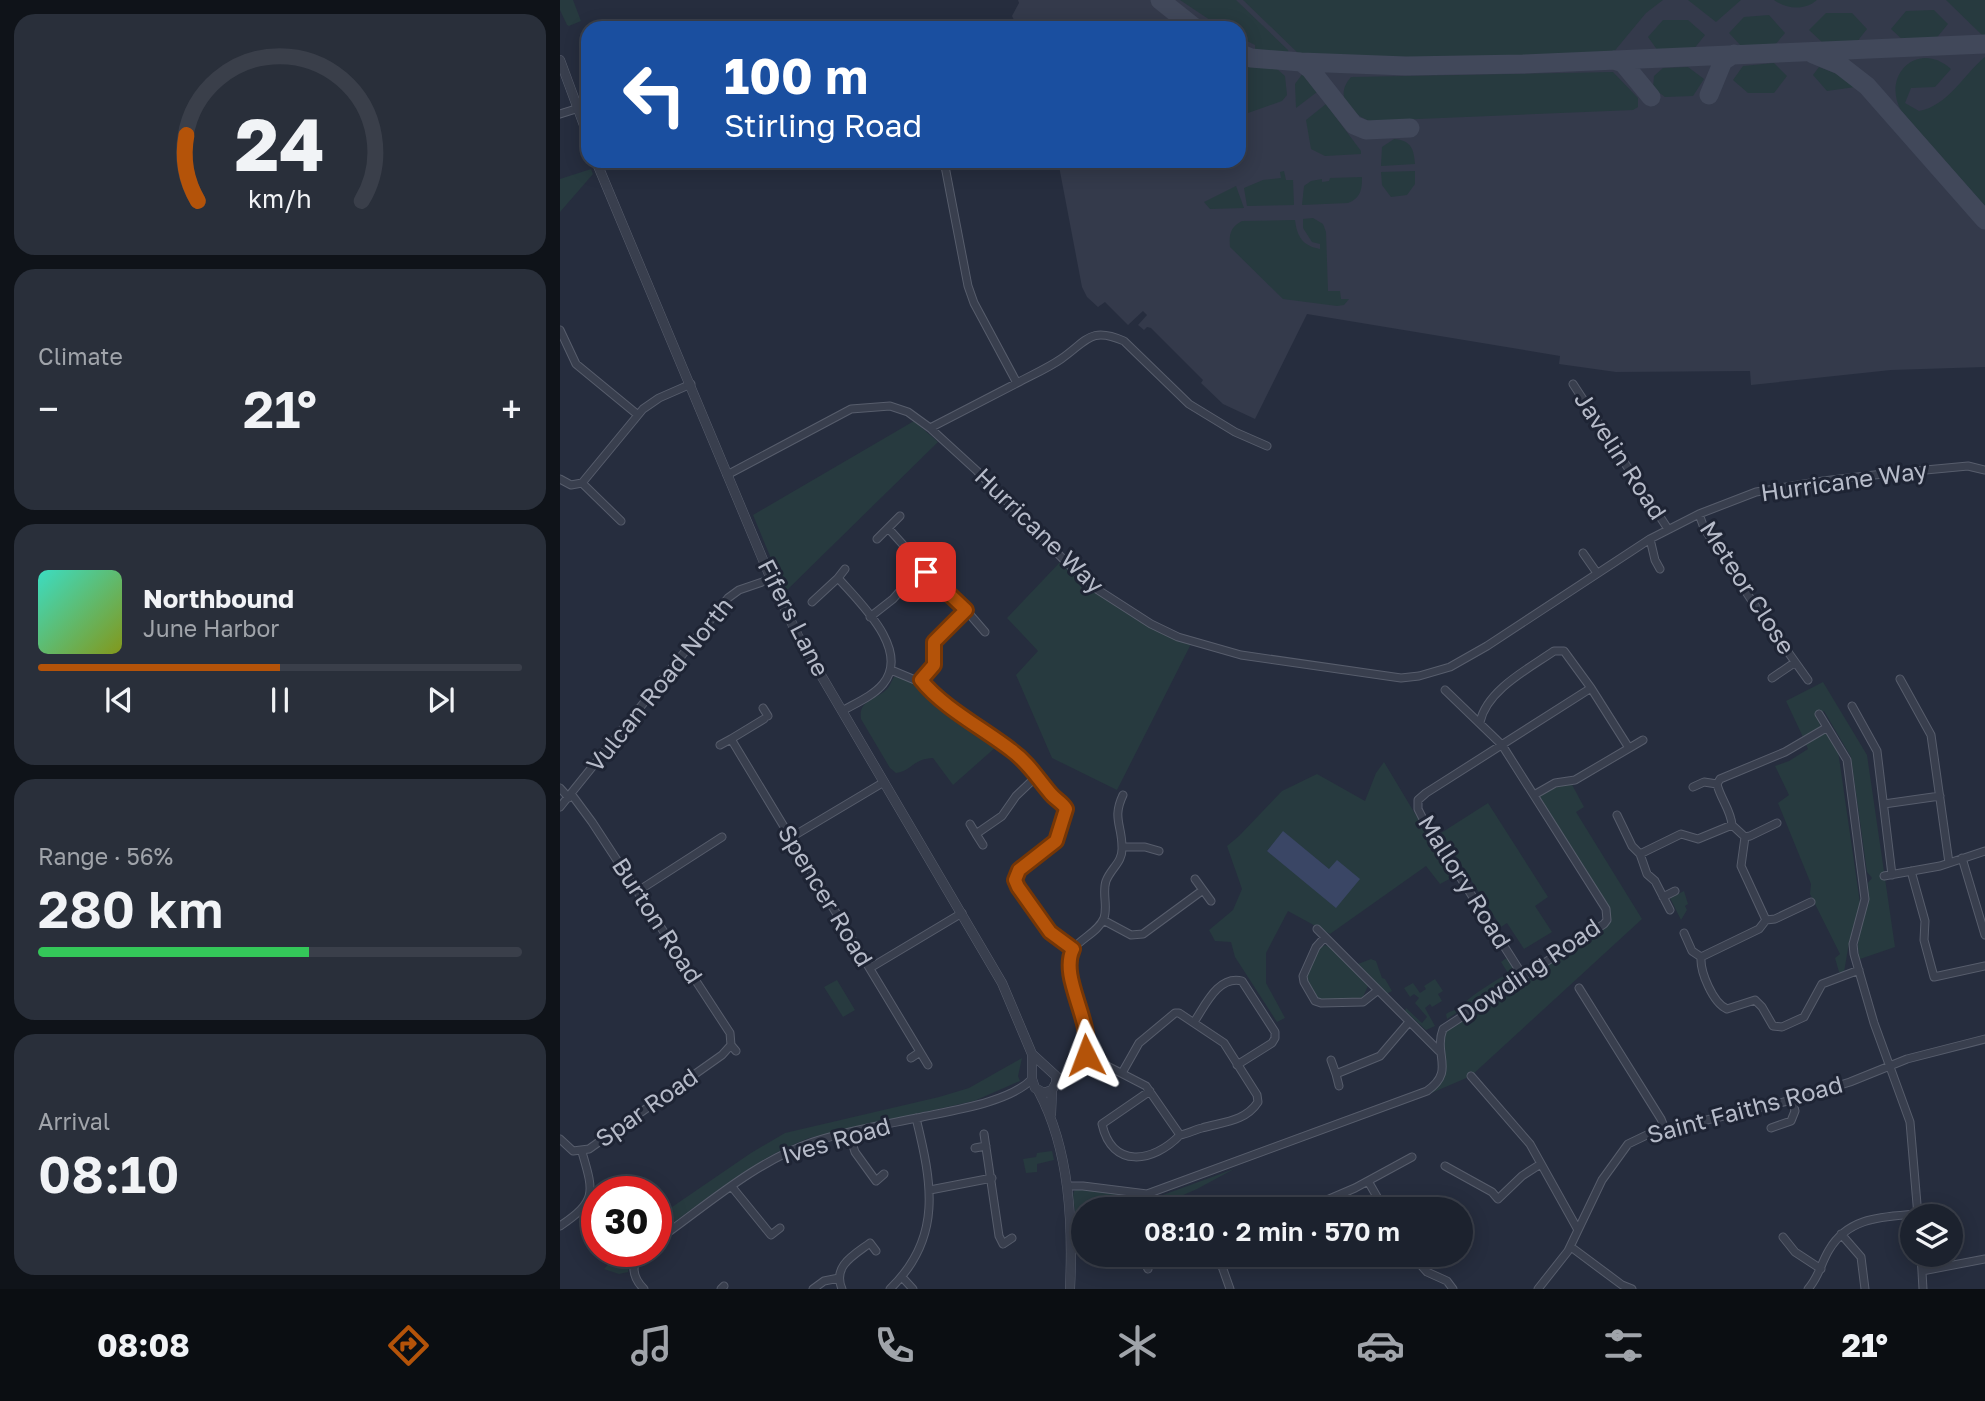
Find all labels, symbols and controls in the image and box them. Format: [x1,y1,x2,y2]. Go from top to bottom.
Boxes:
text: 100 m [724,46,868,105]
icon: left [609,49,700,140]
text: 24 [235,100,325,187]
text: Stirling Road [724,106,922,144]
text: km/h [248,182,312,213]
text: Climate [38,342,123,370]
text: 21° [243,377,317,439]
text: − [38,386,59,431]
text: + [501,386,522,431]
street label: Javelin Road [1569,386,1673,525]
street label: Hurricane Way [1759,454,1929,507]
street label: Hurricane Way [970,461,1110,599]
street label: Meteor Close [1695,515,1802,659]
pin [896,542,956,602]
icon: arrive [907,553,945,591]
street label: Fifers Lane [752,554,836,681]
text: Northbound [143,583,294,614]
street label: Vulcan Road North [580,591,738,777]
text: June Harbor [143,614,279,642]
icon: previous [100,681,138,719]
icon: pause [261,681,299,719]
icon: next [422,681,460,719]
street label: Mallory Road [1413,809,1518,953]
street label: Spencer Road [773,819,880,971]
text: Range · 56% [38,842,173,870]
street label: Burton Road [607,852,710,988]
text: 280 km [38,877,223,939]
street label: Dowding Road [1451,911,1605,1028]
position arrow [1049,1018,1123,1092]
street label: Spar Road [590,1061,703,1152]
street label: Saint Faiths Road [1644,1069,1846,1149]
text: Arrival [38,1107,110,1135]
street label: Ives Road [778,1110,893,1169]
text: 08:10 [38,1142,180,1204]
speed limit sign: 30 [581,1176,672,1267]
map controls [1900,1204,1963,1267]
button: layers [1900,1204,1963,1267]
text: 08:10 · 2 min · 570 m [1144,1216,1400,1247]
icon: directions [384,1321,433,1370]
icon: music [627,1321,676,1370]
icon: phone [870,1321,919,1370]
icon: climate [1113,1321,1162,1370]
icon: car [1356,1321,1405,1370]
icon: filters [1599,1321,1648,1370]
text: 08:08 [97,1326,190,1364]
text: 21° [1842,1326,1888,1364]

